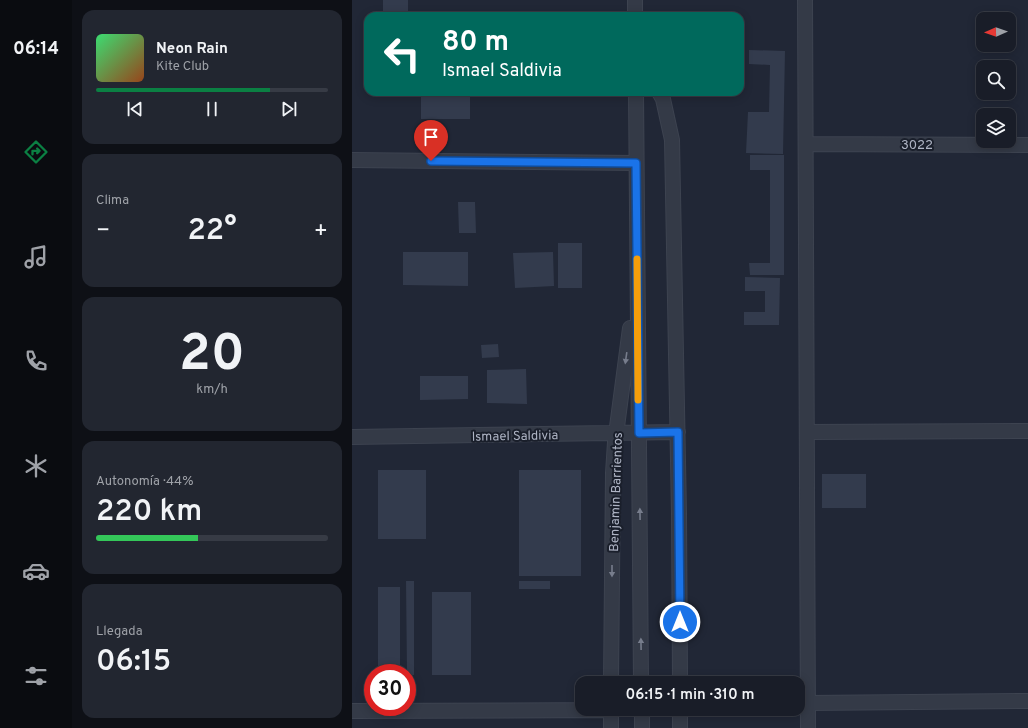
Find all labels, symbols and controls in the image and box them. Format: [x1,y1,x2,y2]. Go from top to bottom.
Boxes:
north arrow [976,12,1016,52]
map controls [976,12,1016,148]
text: 80 m [442,25,509,61]
icon: left [376,28,428,80]
text: 06:14 [13,38,59,61]
text: Neon Rain [156,40,228,59]
text: Kite Club [156,59,209,75]
text: Ismael Saldivia [442,60,562,83]
button: search [976,60,1016,100]
icon: previous [124,98,146,120]
icon: pause [201,98,223,120]
icon: next [278,98,300,120]
button: layers [976,108,1016,148]
pin [414,120,448,161]
icon: arrive [420,126,442,148]
icon: directions [22,138,50,166]
street label: 3022 [901,138,933,154]
text: Clima [96,193,129,209]
text: 22° [187,213,237,250]
text: − [96,218,110,245]
text: + [314,218,328,245]
icon: music [22,243,50,271]
text: 20 [179,323,245,389]
icon: phone [22,347,50,375]
one-way arrow [623,352,629,364]
text: km/h [196,382,228,398]
street label: Ismael Saldivia [472,428,558,446]
street label: Benjamin Barrientos [607,432,627,552]
icon: climate [22,452,50,480]
text: Autonomía · 44% [96,474,193,490]
text: 220 km [96,494,202,531]
one-way arrow [636,508,643,520]
icon: car [22,557,50,585]
one-way arrow [609,565,615,578]
position arrow [659,601,701,643]
text: Llegada [96,624,143,640]
one-way arrow [638,637,644,650]
text: 06:15 [96,644,171,681]
icon: filters [22,662,50,690]
speed limit sign: 30 [364,664,416,716]
text: 06:15 · 1 min · 310 m [626,686,754,705]

